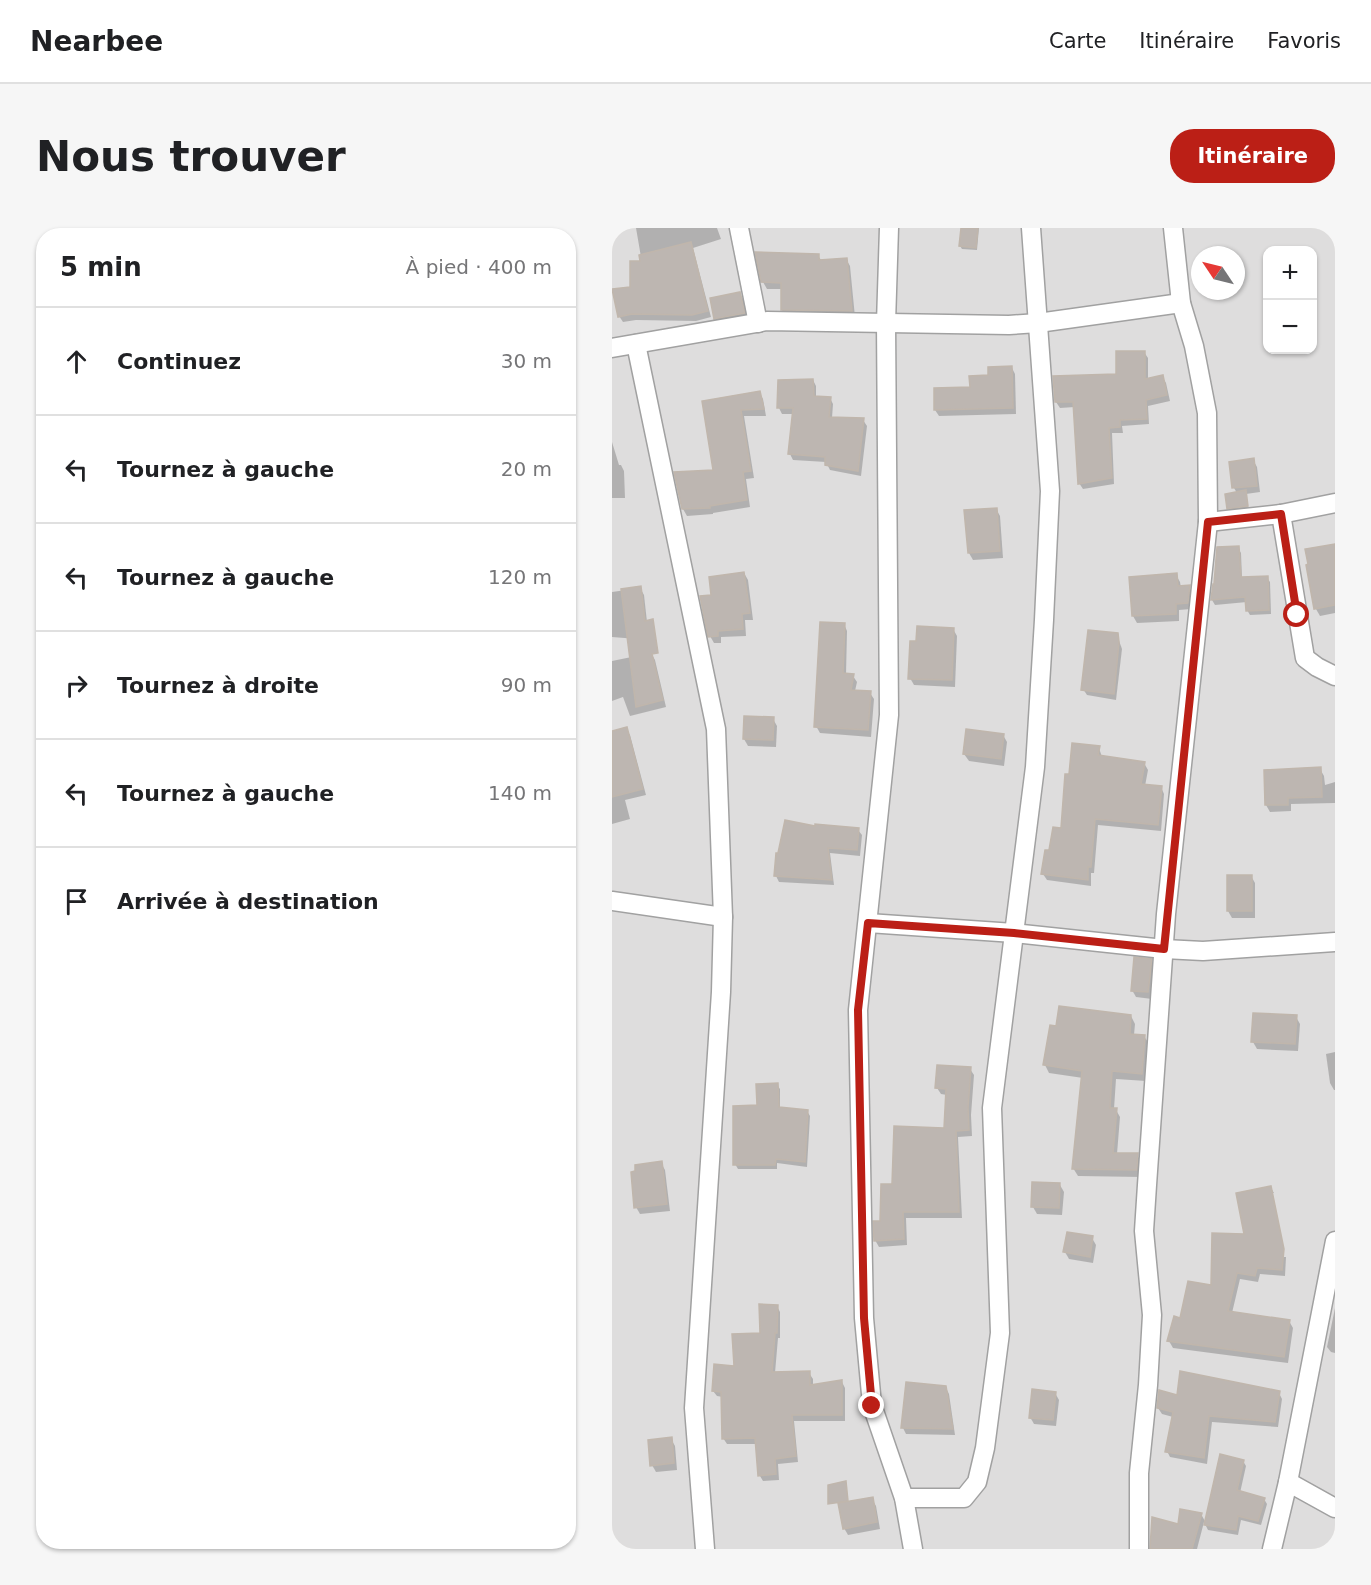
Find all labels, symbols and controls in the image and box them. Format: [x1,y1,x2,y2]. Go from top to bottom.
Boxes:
text: Nearbee [30,25,163,58]
text: Carte [1049,29,1106,53]
text: Itinéraire [1139,29,1234,53]
text: Favoris [1267,29,1341,53]
button: Itinéraire [1170,129,1335,183]
text: Nous trouver [36,132,346,181]
north arrow [1191,246,1245,300]
map controls [1263,246,1317,354]
button: + [1263,246,1317,300]
text: 5 min [60,252,142,282]
text: À pied · 400 m [406,255,552,279]
button: − [1263,300,1317,354]
icon: ahead [60,345,93,378]
text: Continuez [117,349,241,374]
text: 30 m [501,349,552,373]
icon: left [60,453,93,486]
text: Tournez à gauche [117,457,334,482]
text: 20 m [501,457,552,481]
icon: left [60,561,93,594]
text: Tournez à gauche [117,565,334,590]
text: 120 m [488,565,552,589]
route start [1283,601,1309,627]
icon: right [60,669,93,702]
text: Tournez à droite [117,673,319,698]
text: 90 m [501,673,552,697]
icon: left [60,777,93,810]
text: Tournez à gauche [117,781,334,806]
text: 140 m [488,781,552,805]
icon: arrive [60,885,93,918]
text: Arrivée à destination [117,889,379,914]
route end [858,1392,884,1418]

